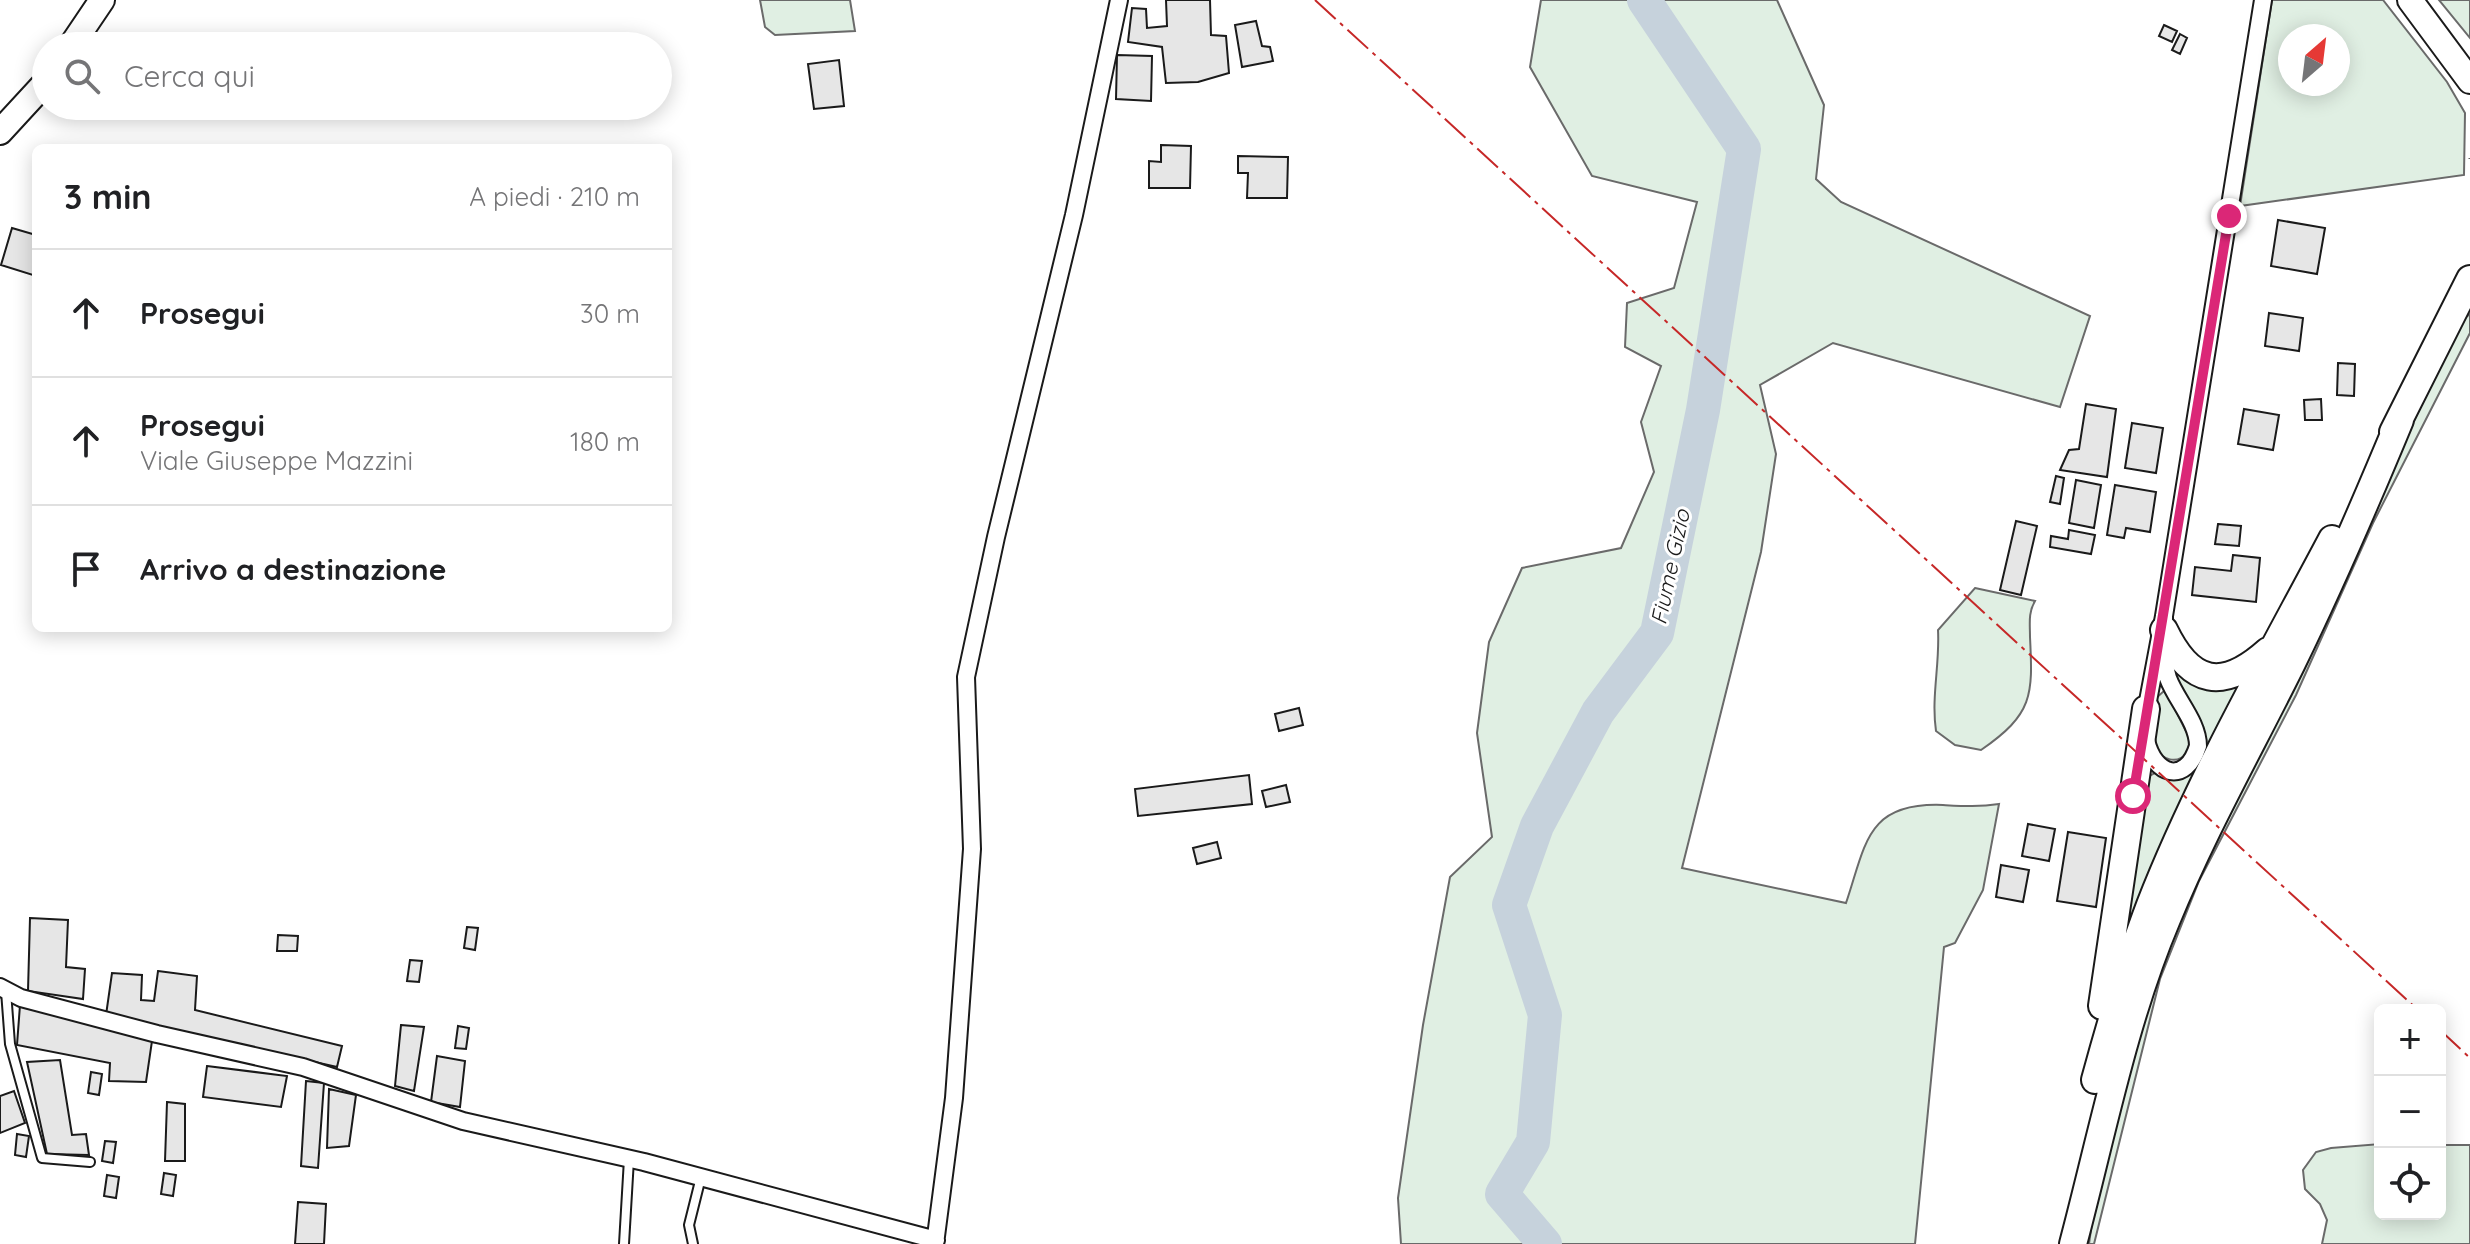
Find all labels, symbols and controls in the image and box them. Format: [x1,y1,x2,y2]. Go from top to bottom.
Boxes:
north arrow [2278,24,2350,96]
search box [32,32,672,120]
icon: search [60,54,104,98]
text: Cerca qui [124,57,255,95]
text: 3 min [64,175,151,218]
text: A piedi · 210 m [469,180,640,213]
route end [2211,198,2247,234]
icon: ahead [64,291,108,335]
text: Prosegui [140,294,265,332]
text: 30 m [580,297,640,330]
text: Prosegui [140,406,265,444]
icon: ahead [64,419,108,463]
text: 180 m [570,425,640,458]
text: Viale Giuseppe Mazzini [140,444,413,477]
water label: Fiume Gizio [1644,505,1696,627]
icon: arrive [64,547,108,591]
text: Arrivo a destinazione [140,550,446,588]
route start [2115,778,2151,814]
map controls [2374,1004,2446,1220]
button: + [2374,1004,2446,1076]
button: − [2374,1076,2446,1148]
button: locate [2374,1148,2446,1220]

